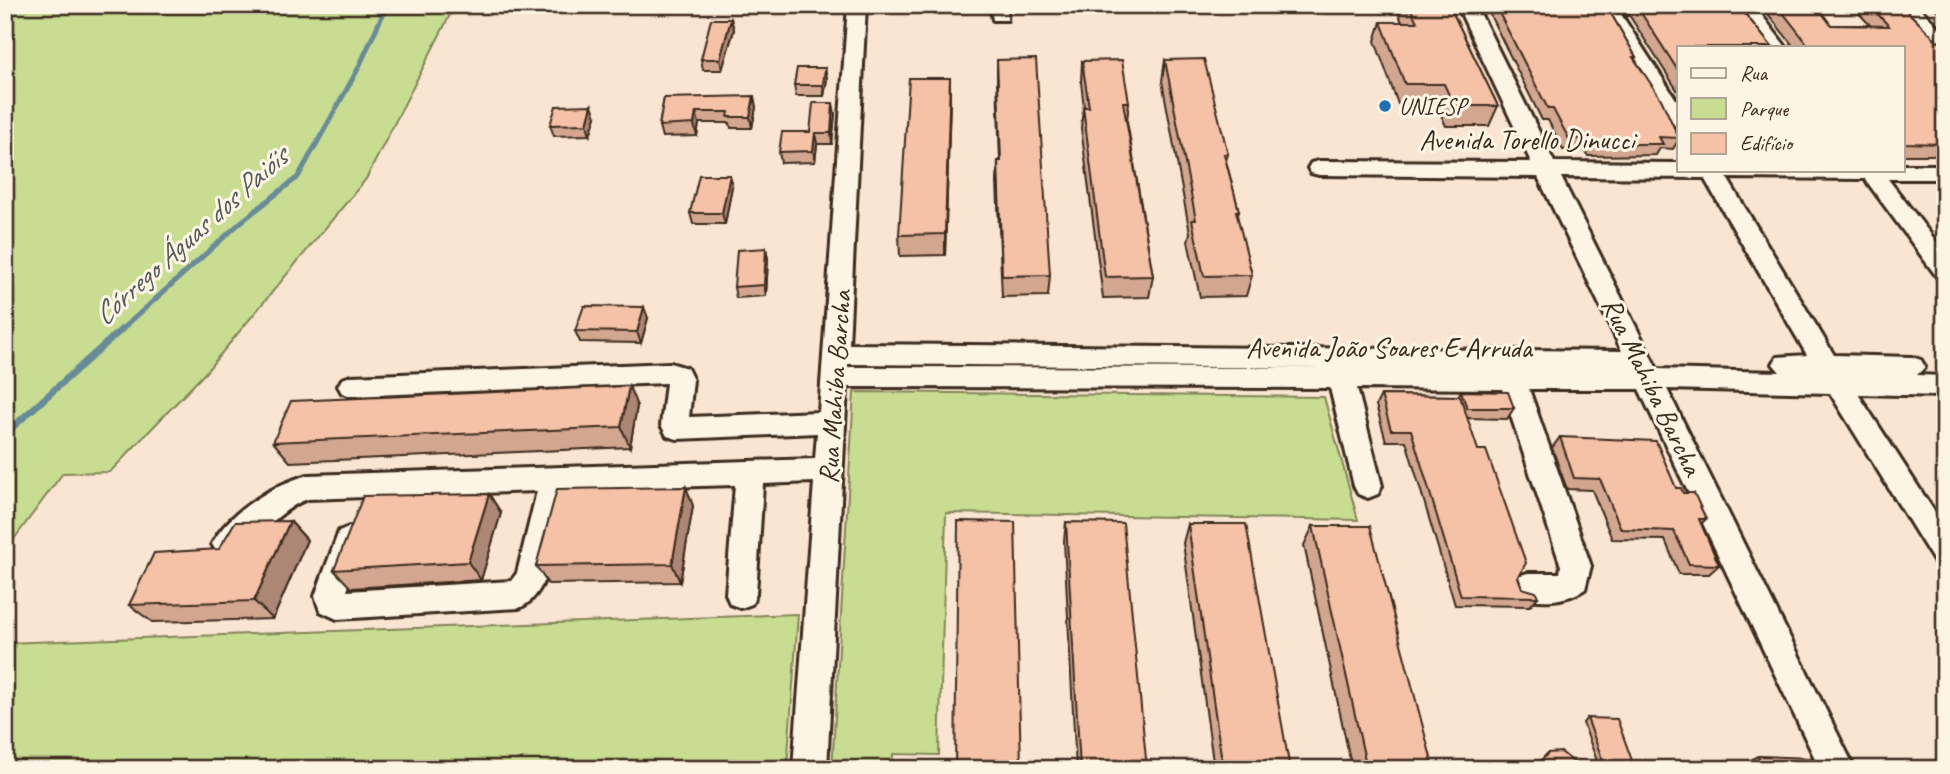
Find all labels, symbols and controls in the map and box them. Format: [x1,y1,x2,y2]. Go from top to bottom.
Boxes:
legend [1677,46,1904,172]
text: Rua [1740,60,1768,86]
place label: UNIESP [1399,92,1469,121]
text: Parque [1740,96,1789,122]
marker: UNIESP [1377,98,1393,114]
street label: Avenida Torello Dinucci [1419,122,1638,157]
text: Edifício [1740,130,1795,156]
water label: Córrego Águas dos Paióis [85,135,299,333]
street label: Rua Mahiba Barcha [810,287,859,485]
street label: Rua Mahiba Barcha [1594,292,1711,482]
street label: Avenida João Soares E Arruda [1246,330,1533,365]

